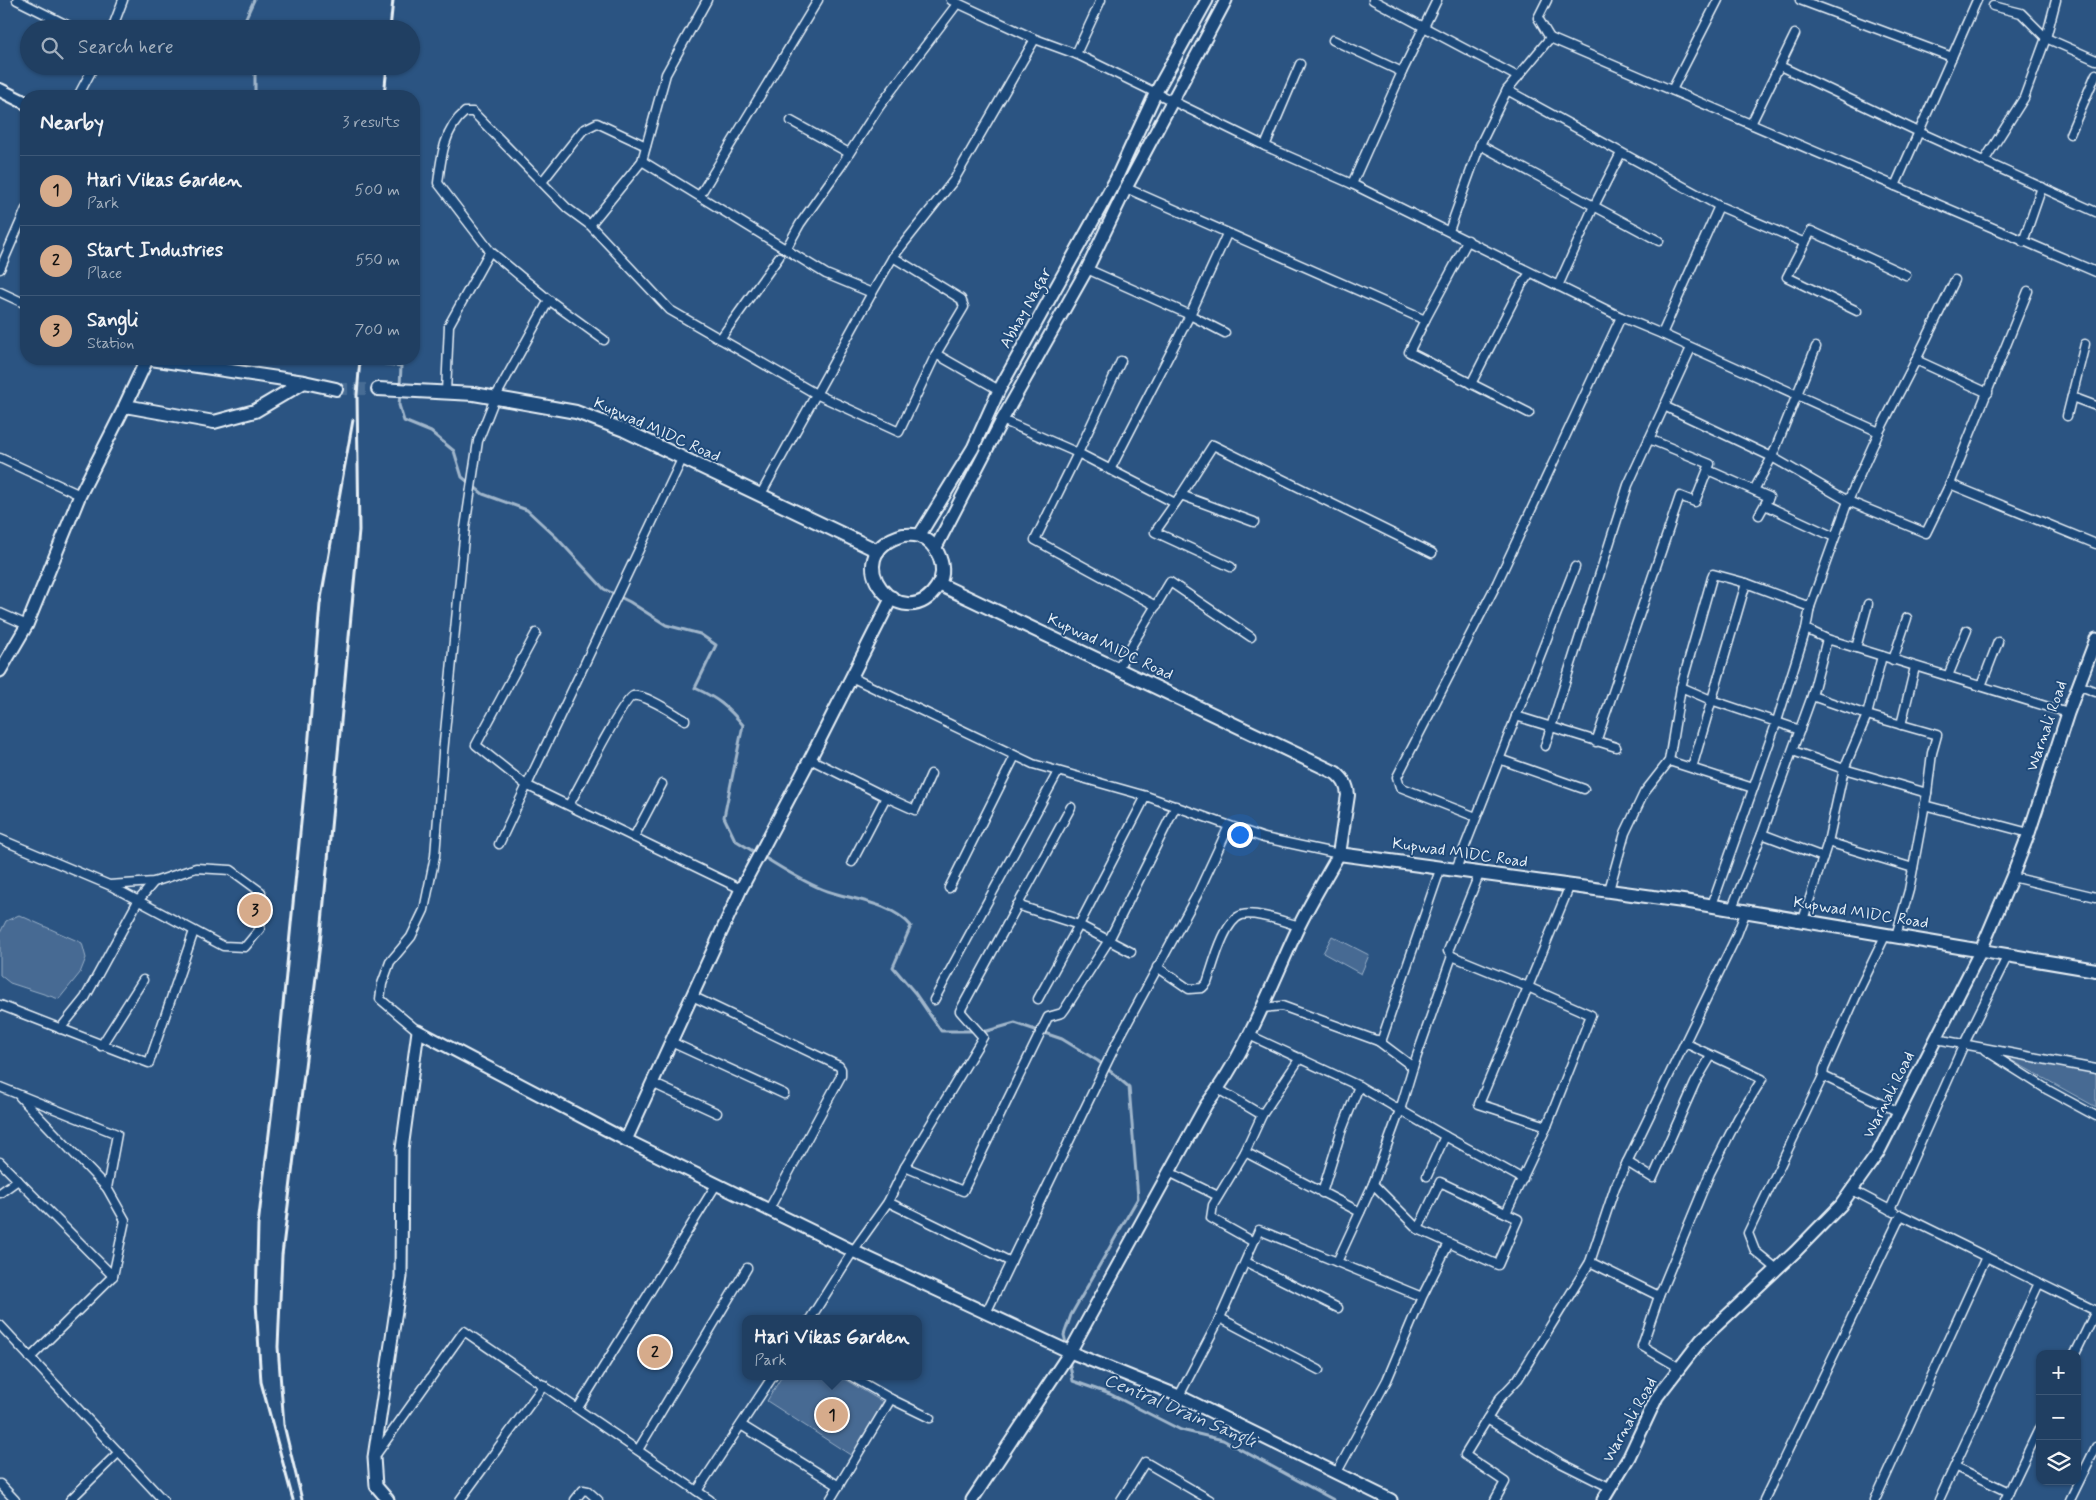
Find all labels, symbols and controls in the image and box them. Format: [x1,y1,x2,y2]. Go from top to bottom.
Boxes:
search box [20,20,420,75]
icon: search [38,34,66,62]
text: Search here [78,35,174,60]
text: Nearby [40,109,104,137]
text: 3 results [342,112,400,133]
text: Hari Vikas Garden [87,168,242,193]
text: 1 [52,180,60,201]
text: 500 m [355,180,400,201]
text: Park [87,193,119,214]
text: Start Industries [87,238,223,263]
text: 2 [52,250,60,271]
text: 550 m [355,250,400,271]
text: Place [87,263,122,284]
street label: Abhay Nagar [995,263,1058,353]
text: Sangli [87,308,138,333]
text: 3 [52,320,60,341]
text: 700 m [354,320,400,341]
text: Station [87,333,134,354]
street label: Kupwad MIDC Road [590,393,724,467]
street label: Kupwad MIDC Road [1044,609,1176,685]
street label: Warnali Road [2022,678,2072,774]
your location [1227,822,1253,848]
street label: Kupwad MIDC Road [1391,833,1529,873]
pin: 3 [239,891,271,929]
street label: Kupwad MIDC Road [1792,892,1930,934]
street label: Warnali Road [1858,1048,1920,1142]
popup [742,1315,922,1380]
text: Hari Vikas Garden [755,1325,909,1350]
pin: 2 [639,1333,671,1371]
text: Park [755,1350,786,1371]
map controls [2036,1350,2081,1485]
button: + [2036,1350,2081,1395]
water label: Central Drain Sangli [1099,1368,1262,1457]
street label: Warnali Road [1598,1374,1662,1466]
button: − [2036,1395,2081,1440]
pin: 1 [816,1396,848,1434]
button: layers [2036,1440,2081,1485]

